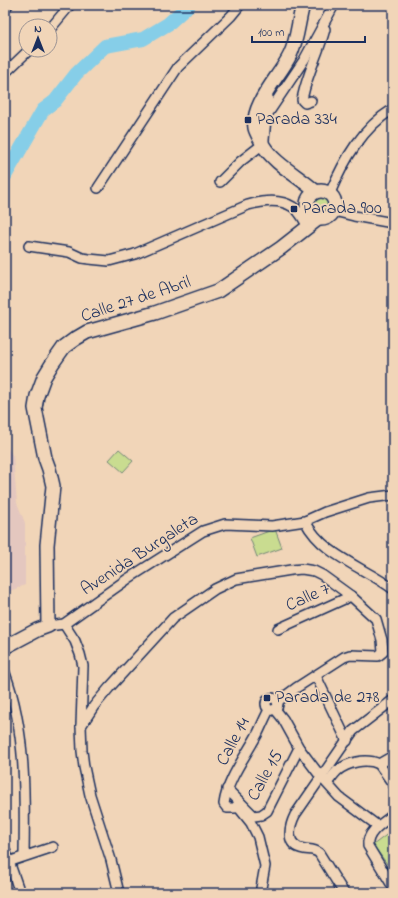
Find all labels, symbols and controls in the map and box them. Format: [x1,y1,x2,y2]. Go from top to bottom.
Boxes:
north arrow [18,18,58,58]
scale bar [252,18,365,44]
text: N [34,21,42,37]
text: 100 m [258,24,285,42]
place label: Parada 334 [256,107,338,133]
marker: Parada 334 [243,115,253,125]
place label: Parada 900 [302,196,382,222]
marker: Parada 900 [289,204,299,214]
street label: Calle 27 de Abril [78,270,194,330]
street label: Avenida Burgaleta [76,507,205,604]
street label: Calle 7 [282,577,335,619]
place label: Parada de 278 [275,685,380,711]
marker: Parada de 278 [262,693,272,703]
street label: Calle 14 [210,713,258,771]
street label: Calle 15 [241,746,291,806]

